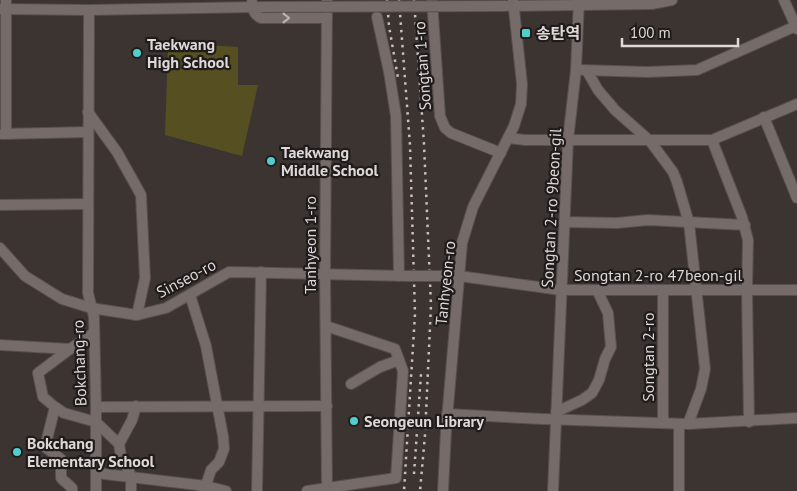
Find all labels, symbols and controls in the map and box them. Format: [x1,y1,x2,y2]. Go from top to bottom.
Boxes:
one-way arrow [282,13,290,23]
scale bar [622,15,738,47]
street label: Songtan 1-ro [409,21,435,111]
place label: 송탄역 [536,23,580,43]
text: 100 m [630,23,671,42]
marker: 송탄역 [520,27,532,39]
place label: Taekwang High School [147,34,229,72]
marker: Taekwang High School [131,47,143,59]
street label: Songtan 2-ro 9beon-gil [537,128,565,288]
place label: Taekwang Middle School [281,142,379,180]
marker: Taekwang Middle School [265,155,277,167]
street label: Tanhyeon 1-ro [300,196,320,294]
street label: Tanhyeon-ro [431,240,459,326]
street label: Sinseo-ro [153,254,219,302]
street label: Songtan 2-ro 47beon-gil [574,265,742,285]
street label: Songtan 2-ro [638,312,658,402]
street label: Bokchang-ro [67,319,91,407]
place label: Seongeun Library [364,411,484,431]
marker: Seongeun Library [348,415,360,427]
place label: Bokchang Elementary School [27,433,154,471]
marker: Bokchang Elementary School [11,446,23,458]

